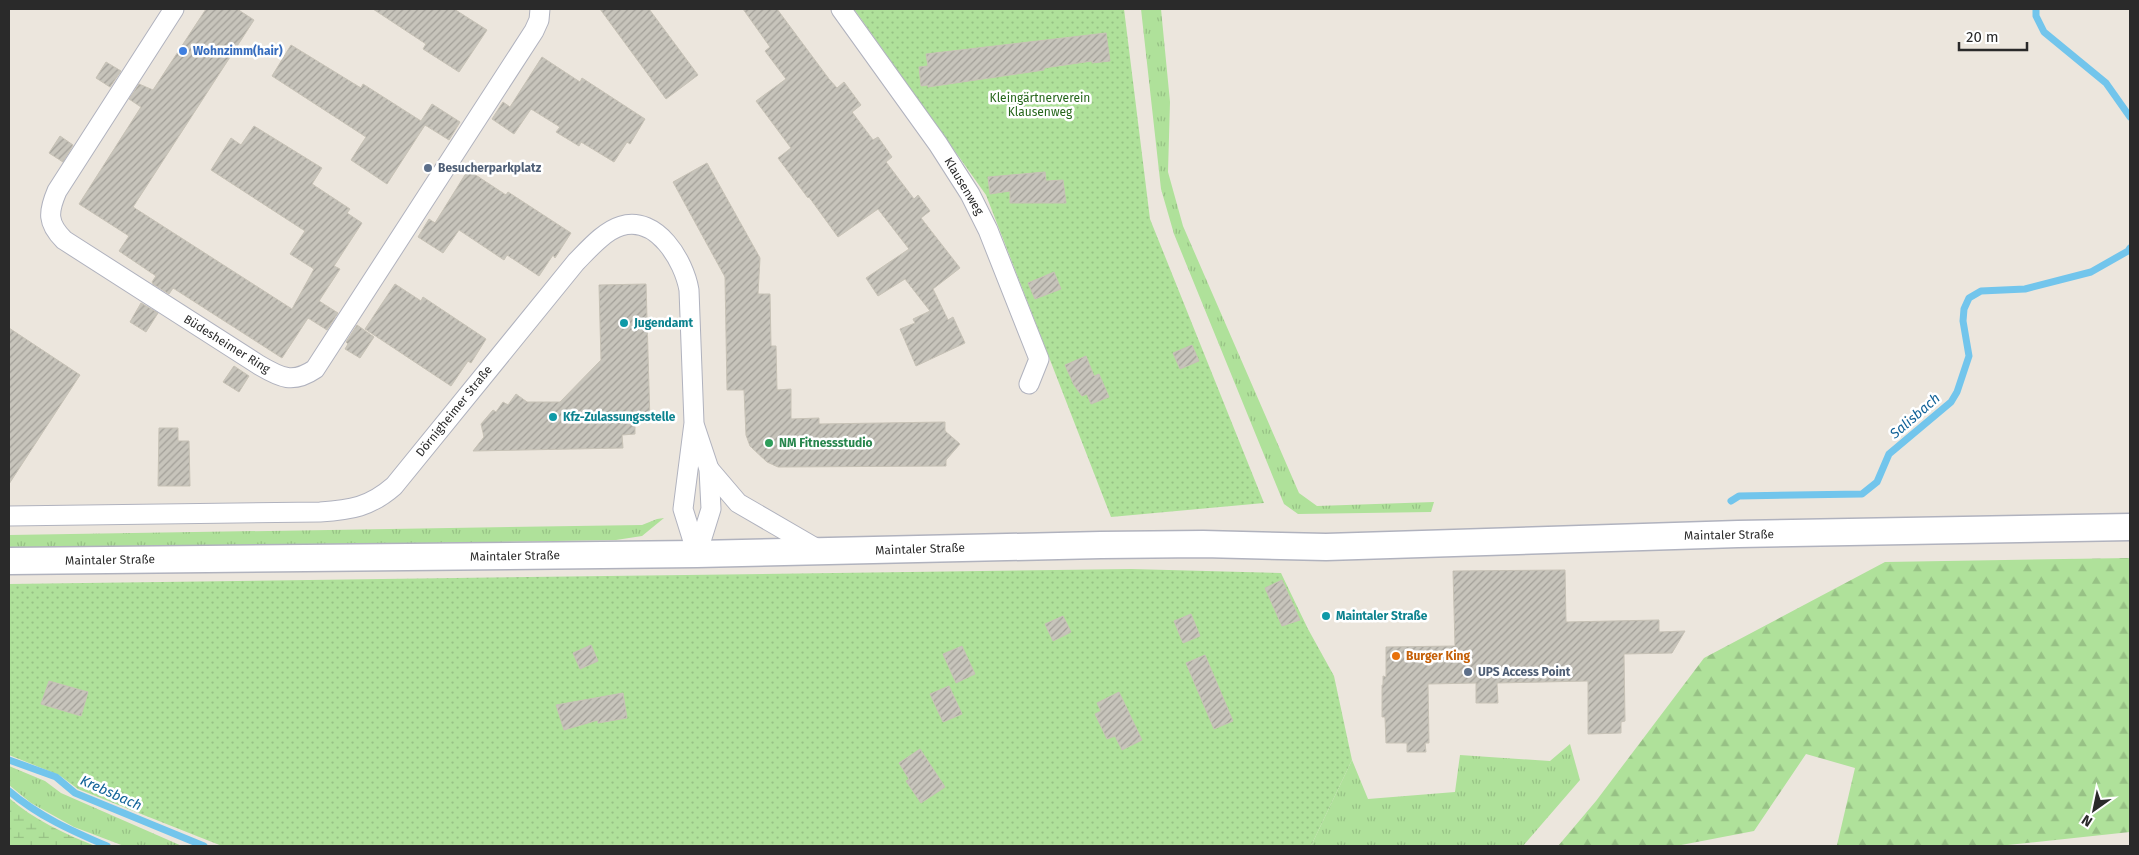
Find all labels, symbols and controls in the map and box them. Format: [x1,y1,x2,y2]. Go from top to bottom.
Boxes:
scale bar [1959,20,2026,52]
text: 20 m [1966,28,1999,46]
place label: Wohnzimm(hair) [193,44,283,58]
marker: Wohnzimm(hair) [177,45,189,57]
park label: Kleingärtnerverein Klausenweg [990,91,1090,119]
street label: Klausenweg [941,155,987,218]
place label: Besucherparkplatz [438,161,542,175]
marker: Besucherparkplatz [422,162,434,174]
street label: Büdesheimer Ring [181,312,273,377]
place label: Jugendamt [633,316,693,330]
marker: Jugendamt [618,317,630,329]
street label: Dörnigheimer Straße [413,363,495,459]
water label: Salisbach [1886,390,1943,443]
place label: Kfz-Zulassungsstelle [563,410,676,424]
marker: Kfz-Zulassungsstelle [547,411,559,423]
place label: NM Fitnessstudio [779,436,873,450]
marker: NM Fitnessstudio [763,437,775,449]
street label: Maintaler Straße [1684,527,1774,543]
street label: Maintaler Straße [875,540,965,558]
street label: Maintaler Straße [470,548,560,564]
street label: Maintaler Straße [65,552,155,568]
place label: Maintaler Straße [1336,609,1428,623]
marker: Maintaler Straße [1320,610,1332,622]
place label: Burger King [1406,649,1470,663]
marker: Burger King [1390,650,1402,662]
place label: UPS Access Point [1478,665,1571,679]
marker: UPS Access Point [1462,666,1474,678]
water label: Krebsbach [78,772,144,814]
north arrow [2069,785,2119,835]
text: N [2079,811,2096,830]

